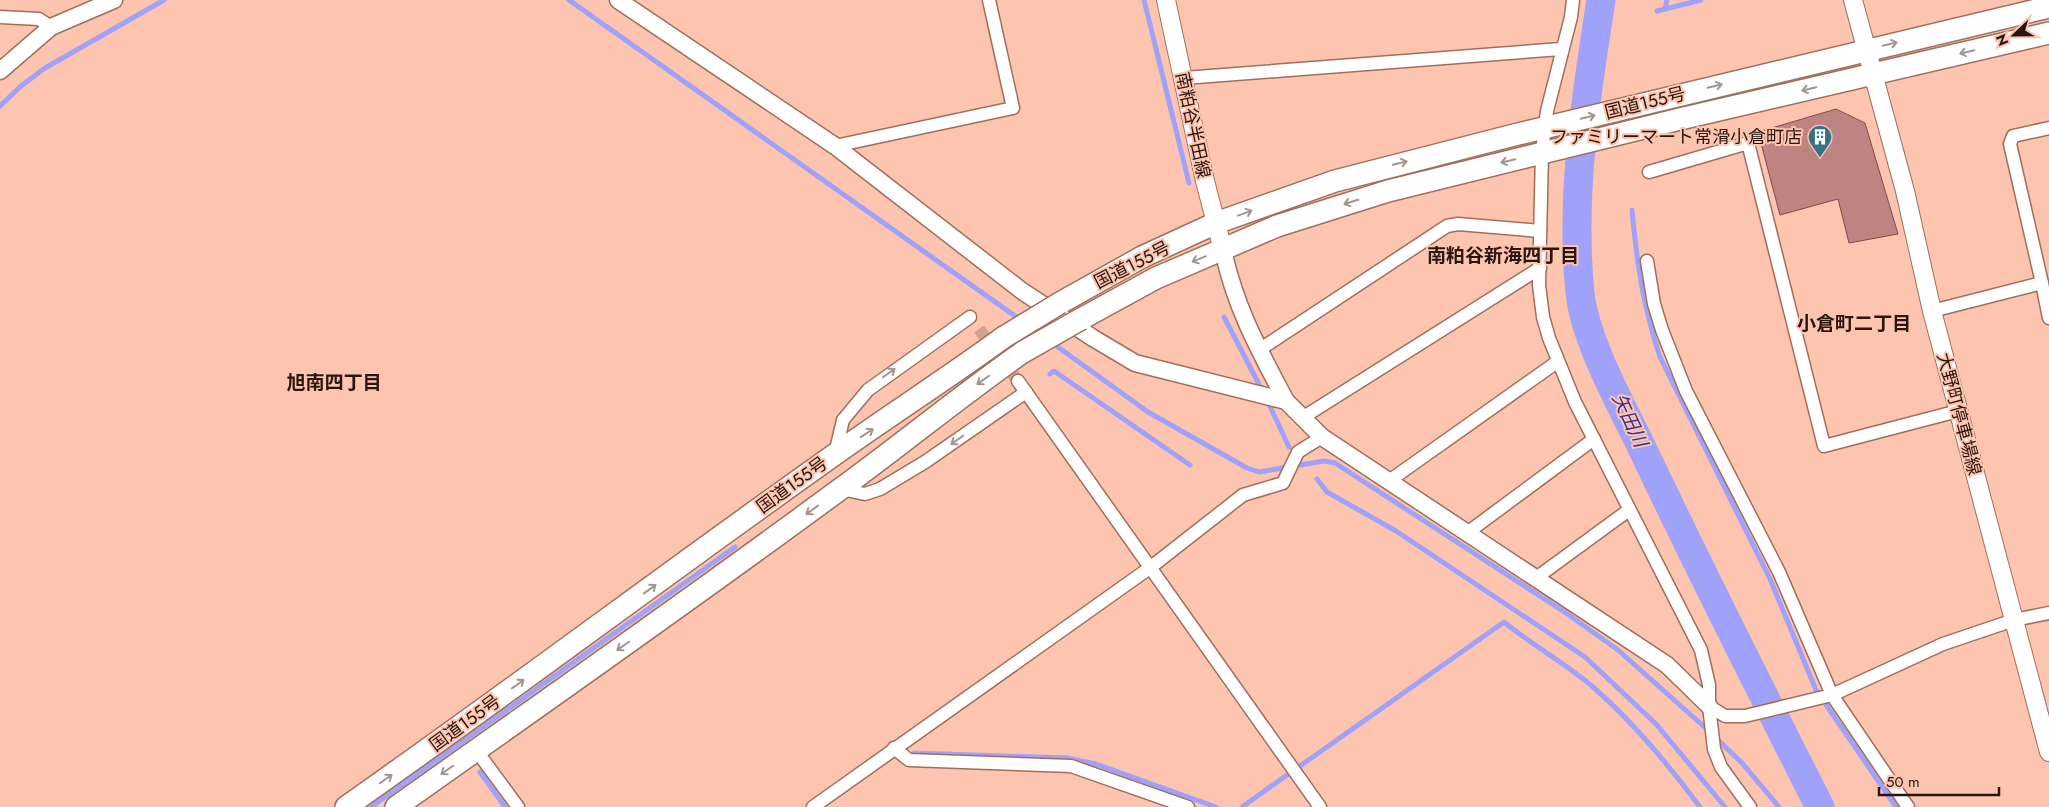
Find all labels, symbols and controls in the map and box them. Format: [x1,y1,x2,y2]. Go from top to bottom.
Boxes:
north arrow [1989,10,2039,60]
text: N [1991,31,2013,49]
one-way arrow [1882,39,1898,48]
one-way arrow [1960,48,1976,57]
street label: 南粕谷半田線 [1169,69,1217,181]
street label: 国道155号 [1602,80,1688,126]
one-way arrow [1707,81,1723,90]
one-way arrow [1802,85,1818,94]
one-way arrow [1579,112,1595,121]
place label: ファミリーマート常滑小倉町店 [1550,124,1802,150]
building icon: ファミリーマート常滑小倉町店 [1807,124,1833,158]
one-way arrow [1501,157,1517,166]
one-way arrow [1391,158,1407,167]
one-way arrow [1344,198,1360,208]
one-way arrow [1237,208,1252,217]
street label: 国道155号 [1089,235,1175,295]
district label: 南粕谷新海四丁目 [1427,242,1579,269]
one-way arrow [1192,255,1207,264]
district label: 小倉町二丁目 [1797,310,1911,337]
street label: 大野町停車場線 [1930,350,1988,478]
one-way arrow [882,368,896,378]
district label: 旭南四丁目 [286,369,382,396]
one-way arrow [976,375,990,385]
water label: 矢田川 [1606,388,1655,453]
one-way arrow [859,428,873,438]
one-way arrow [950,435,964,445]
street label: 国道155号 [751,450,833,520]
one-way arrow [805,505,819,515]
one-way arrow [642,584,656,594]
one-way arrow [616,641,630,651]
one-way arrow [511,679,524,690]
street label: 国道155号 [424,688,506,758]
scale bar [1879,764,1999,796]
one-way arrow [441,765,455,775]
text: 50 m [1886,771,1920,793]
one-way arrow [379,774,393,784]

